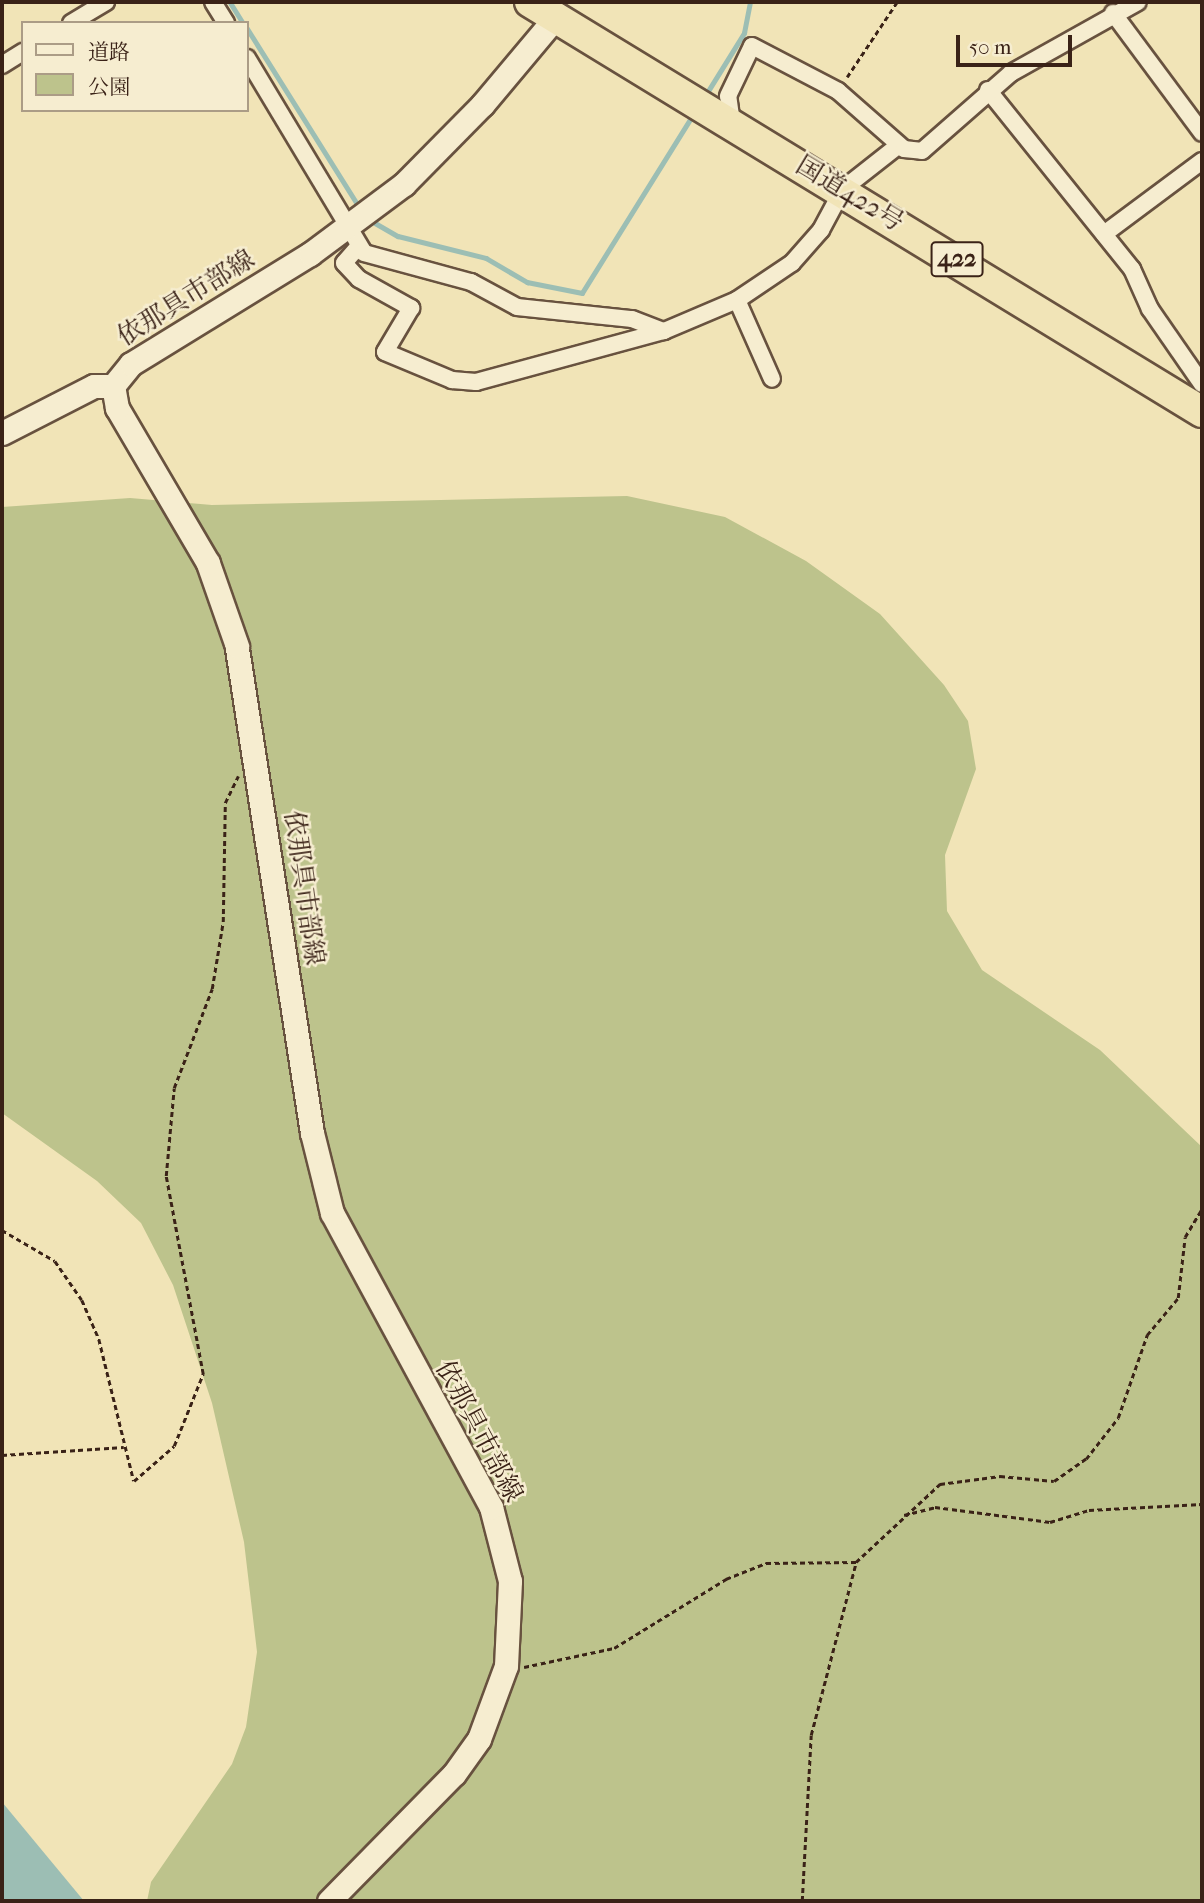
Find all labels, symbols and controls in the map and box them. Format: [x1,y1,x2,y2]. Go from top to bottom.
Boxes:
legend [21,21,248,112]
scale bar [959,21,1074,65]
text: 50 m [969,35,1012,59]
text: 道路 [88,40,130,64]
text: 公園 [88,75,130,99]
street label: 国道422号 [790,150,910,238]
road number: 422 [929,238,985,280]
street label: 依那具市部線 [112,243,260,353]
street label: 依那具市部線 [278,809,330,967]
street label: 依那具市部線 [429,1355,529,1507]

